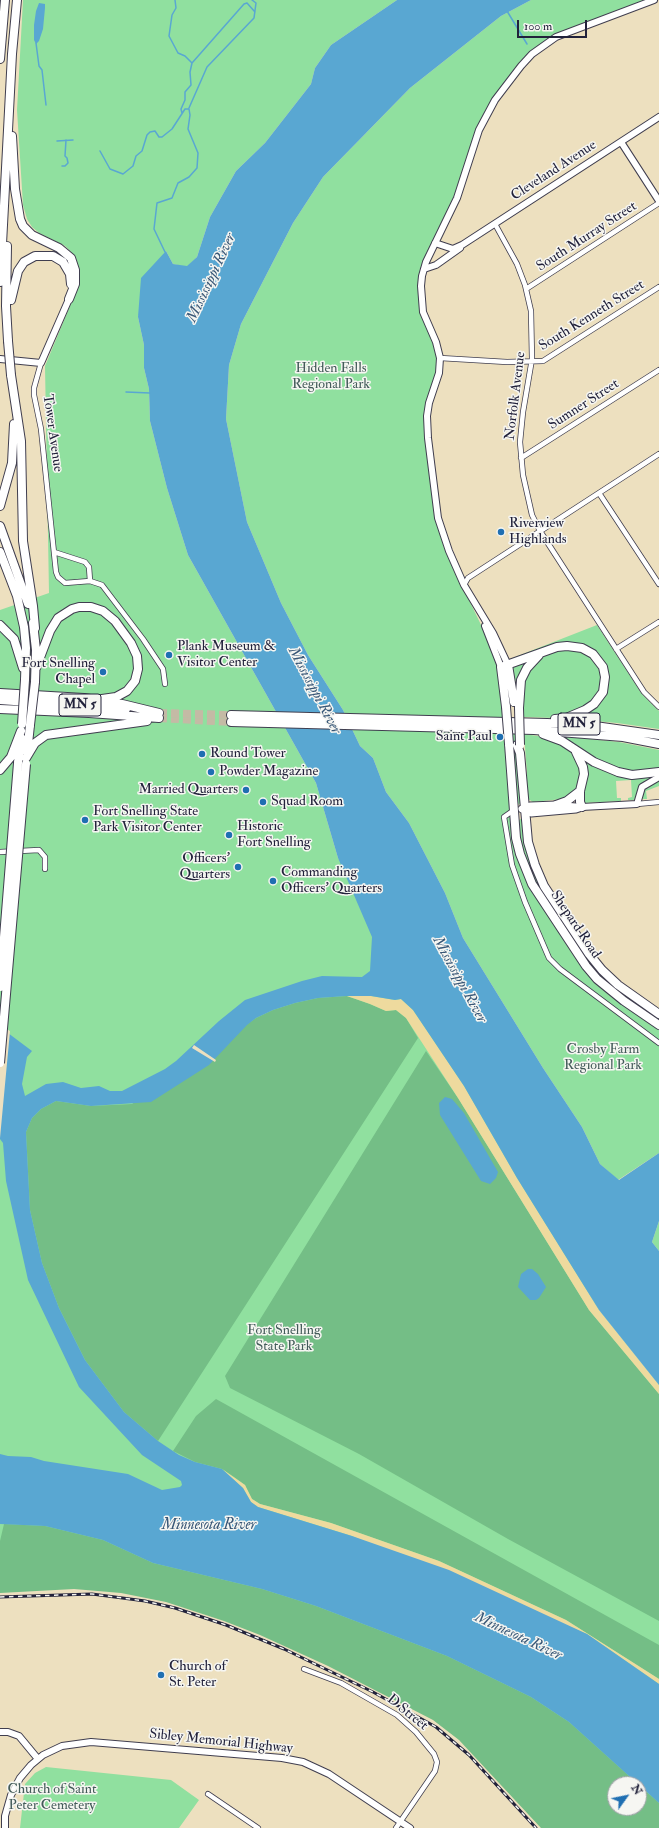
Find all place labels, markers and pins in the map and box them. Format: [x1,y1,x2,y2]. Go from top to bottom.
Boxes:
place label: Riverview Highlands [509,516,567,548]
marker: Riverview Highlands [496,527,506,537]
place label: Plank Museum & Visitor Center [177,639,275,672]
marker: Plank Museum & Visitor Center [164,650,174,660]
place label: Fort Snelling Chapel [21,656,95,688]
marker: Fort Snelling Chapel [98,667,108,677]
place label: Saint Paul [436,729,492,745]
marker: Saint Paul [495,732,505,742]
place label: Round Tower [210,746,286,762]
marker: Round Tower [197,749,207,759]
place label: Powder Magazine [219,764,318,780]
marker: Powder Magazine [206,767,216,777]
place label: Married Quarters [139,782,238,798]
marker: Married Quarters [241,785,251,795]
place label: Squad Room [271,794,343,810]
marker: Squad Room [258,797,268,807]
place label: Fort Snelling State Park Visitor Center [93,804,202,836]
marker: Fort Snelling State Park Visitor Center [80,815,90,825]
place label: Historic Fort Snelling [237,819,311,852]
marker: Historic Fort Snelling [224,830,234,840]
place label: Officers' Quarters [180,851,230,884]
marker: Officers' Quarters [233,862,243,872]
place label: Commanding Officers' Quarters [281,865,382,898]
marker: Commanding Officers' Quarters [268,876,278,886]
place label: Church of St. Peter [169,1659,226,1692]
marker: Church of St. Peter [156,1670,166,1680]

